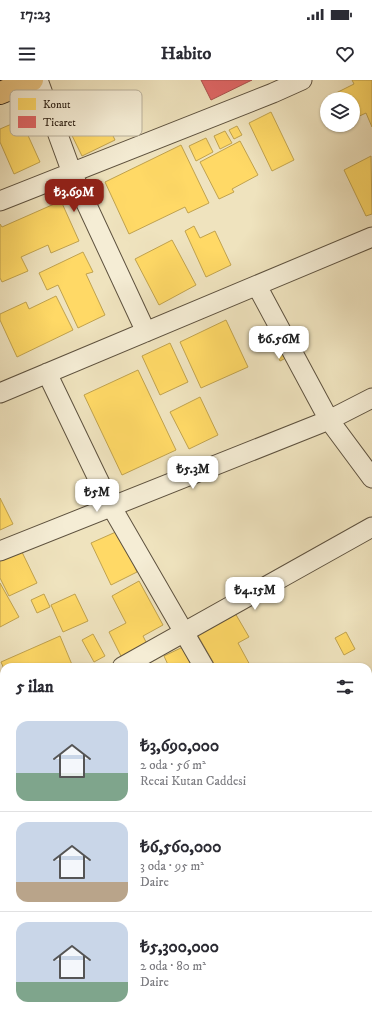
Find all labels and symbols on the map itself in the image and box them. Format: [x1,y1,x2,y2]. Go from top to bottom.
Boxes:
legend [10,90,142,136]
text: Konut [43,98,71,112]
text: Ticaret [43,116,76,130]
pin: ₺3.69M [41,179,107,213]
pin: ₺6.56M [246,326,312,360]
pin: ₺5.3M [165,456,221,490]
pin: ₺5M [78,479,116,513]
pin: ₺4.15M [222,577,288,611]

